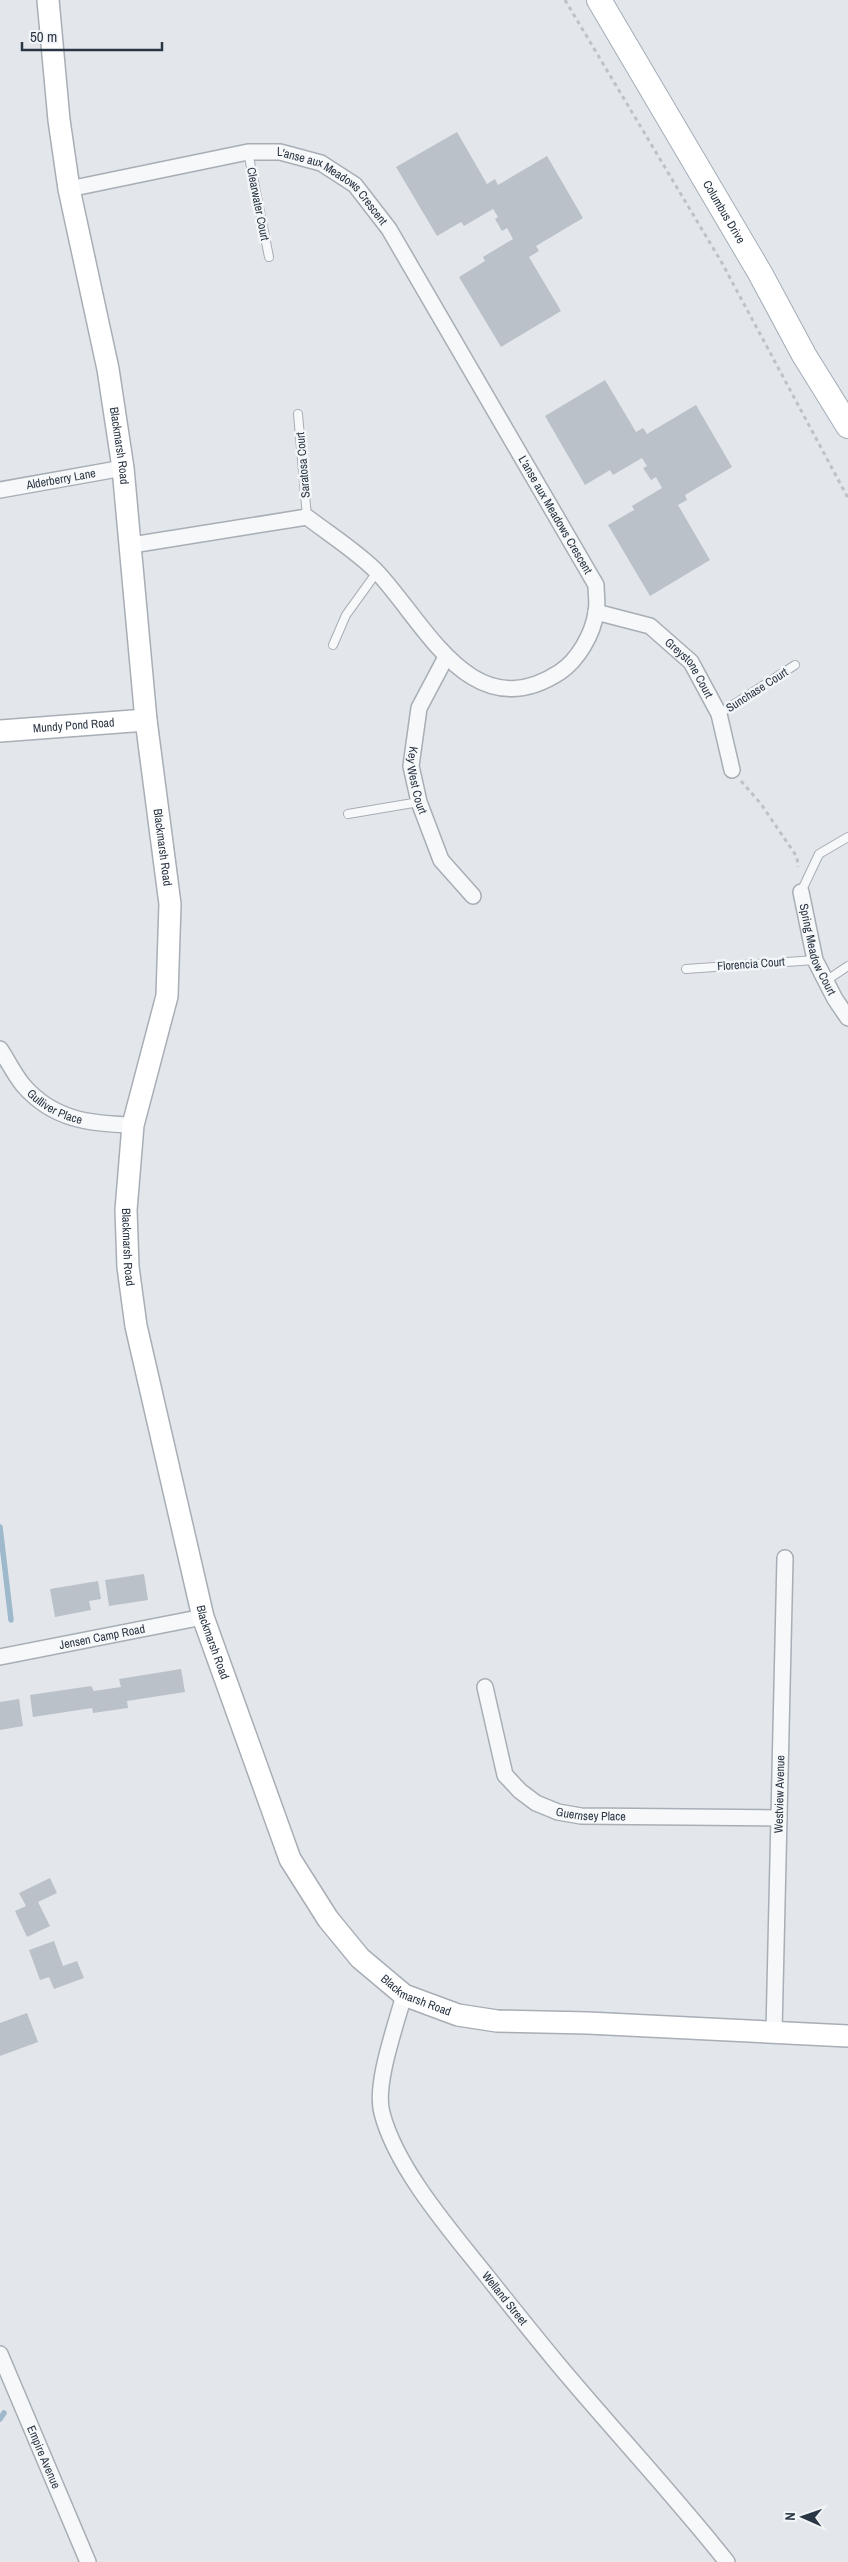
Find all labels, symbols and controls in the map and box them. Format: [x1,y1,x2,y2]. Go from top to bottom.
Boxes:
scale bar [22,20,162,52]
text: 50 m [30,26,57,47]
street label: L'anse aux Meadows Crescent [277,144,391,228]
street label: Clearwater Court [243,166,273,242]
street label: Columbus Drive [699,177,749,246]
street label: Blackmarsh Road [106,406,132,485]
street label: Saratosa Court [292,431,314,499]
street label: L'anse aux Meadows Crescent [514,453,596,577]
street label: Alderberry Lane [24,465,97,493]
street label: Greystone Court [661,635,717,701]
street label: Sunchase Court [723,664,791,716]
street label: Mundy Pond Road [32,714,115,736]
street label: Key West Court [403,745,431,817]
street label: Blackmarsh Road [150,808,176,887]
street label: Spring Meadow Court [796,902,840,998]
street label: Florencia Court [717,954,786,974]
street label: Gulliver Place [23,1086,84,1128]
street label: Blackmarsh Road [118,1208,138,1287]
street label: Blackmarsh Road [193,1604,233,1682]
street label: Jensen Camp Road [58,1621,146,1653]
street label: Westview Avenue [771,1755,788,1833]
street label: Guernsey Place [555,1804,626,1824]
street label: Blackmarsh Road [377,1971,453,2020]
street label: Welland Street [478,2268,531,2329]
street label: Empire Avenue [23,2423,64,2491]
north arrow [778,2492,828,2542]
text: N [781,2512,799,2521]

